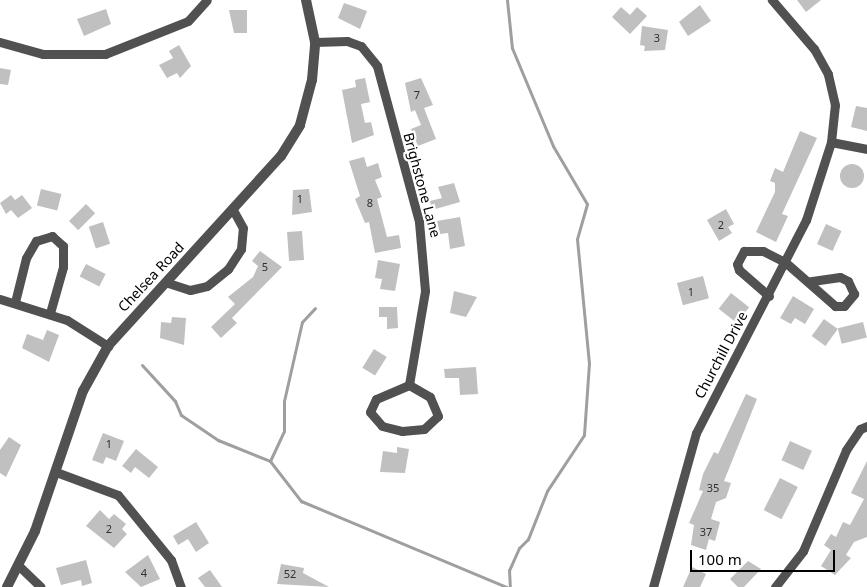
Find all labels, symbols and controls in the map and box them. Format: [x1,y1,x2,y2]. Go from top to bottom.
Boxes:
house number: 3 [654,31,660,45]
house number: 7 [414,88,420,102]
street label: Brighstone Lane [400,131,444,239]
house number: 1 [297,192,303,206]
house number: 8 [367,196,373,210]
house number: 2 [718,218,724,232]
street label: Chelsea Road [115,239,187,315]
house number: 5 [262,260,268,274]
house number: 1 [688,285,694,299]
street label: Churchill Drive [691,309,751,401]
house number: 1 [106,437,112,451]
house number: 35 [707,481,719,495]
house number: 2 [106,522,112,536]
house number: 37 [700,525,712,539]
scale bar [692,540,837,572]
text: 100 m [698,549,742,569]
house number: 4 [141,566,147,580]
house number: 52 [284,567,296,581]

